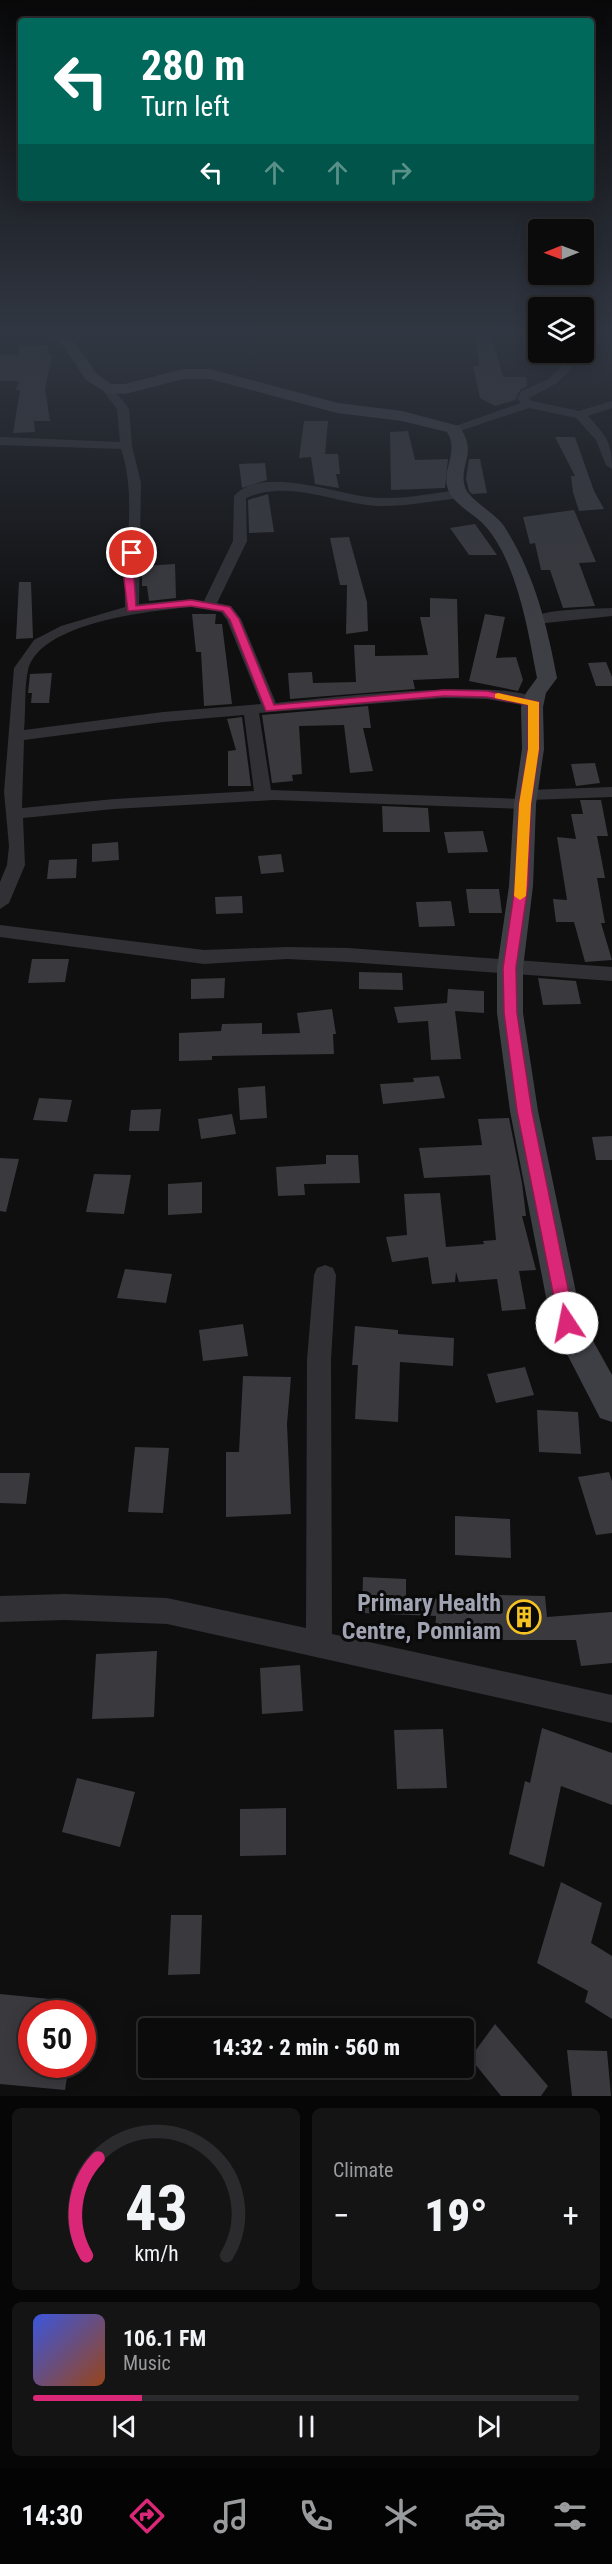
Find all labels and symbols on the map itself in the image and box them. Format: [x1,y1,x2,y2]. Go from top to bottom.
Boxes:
north arrow [528,219,594,285]
pin [106,527,157,578]
position arrow [535,1291,599,1355]
place label: Primary Health Centre, Ponniam [342,1589,501,1645]
building icon: Primary Health Centre, Ponniam [506,1599,542,1635]
speed limit sign: 50 [18,2000,96,2078]

